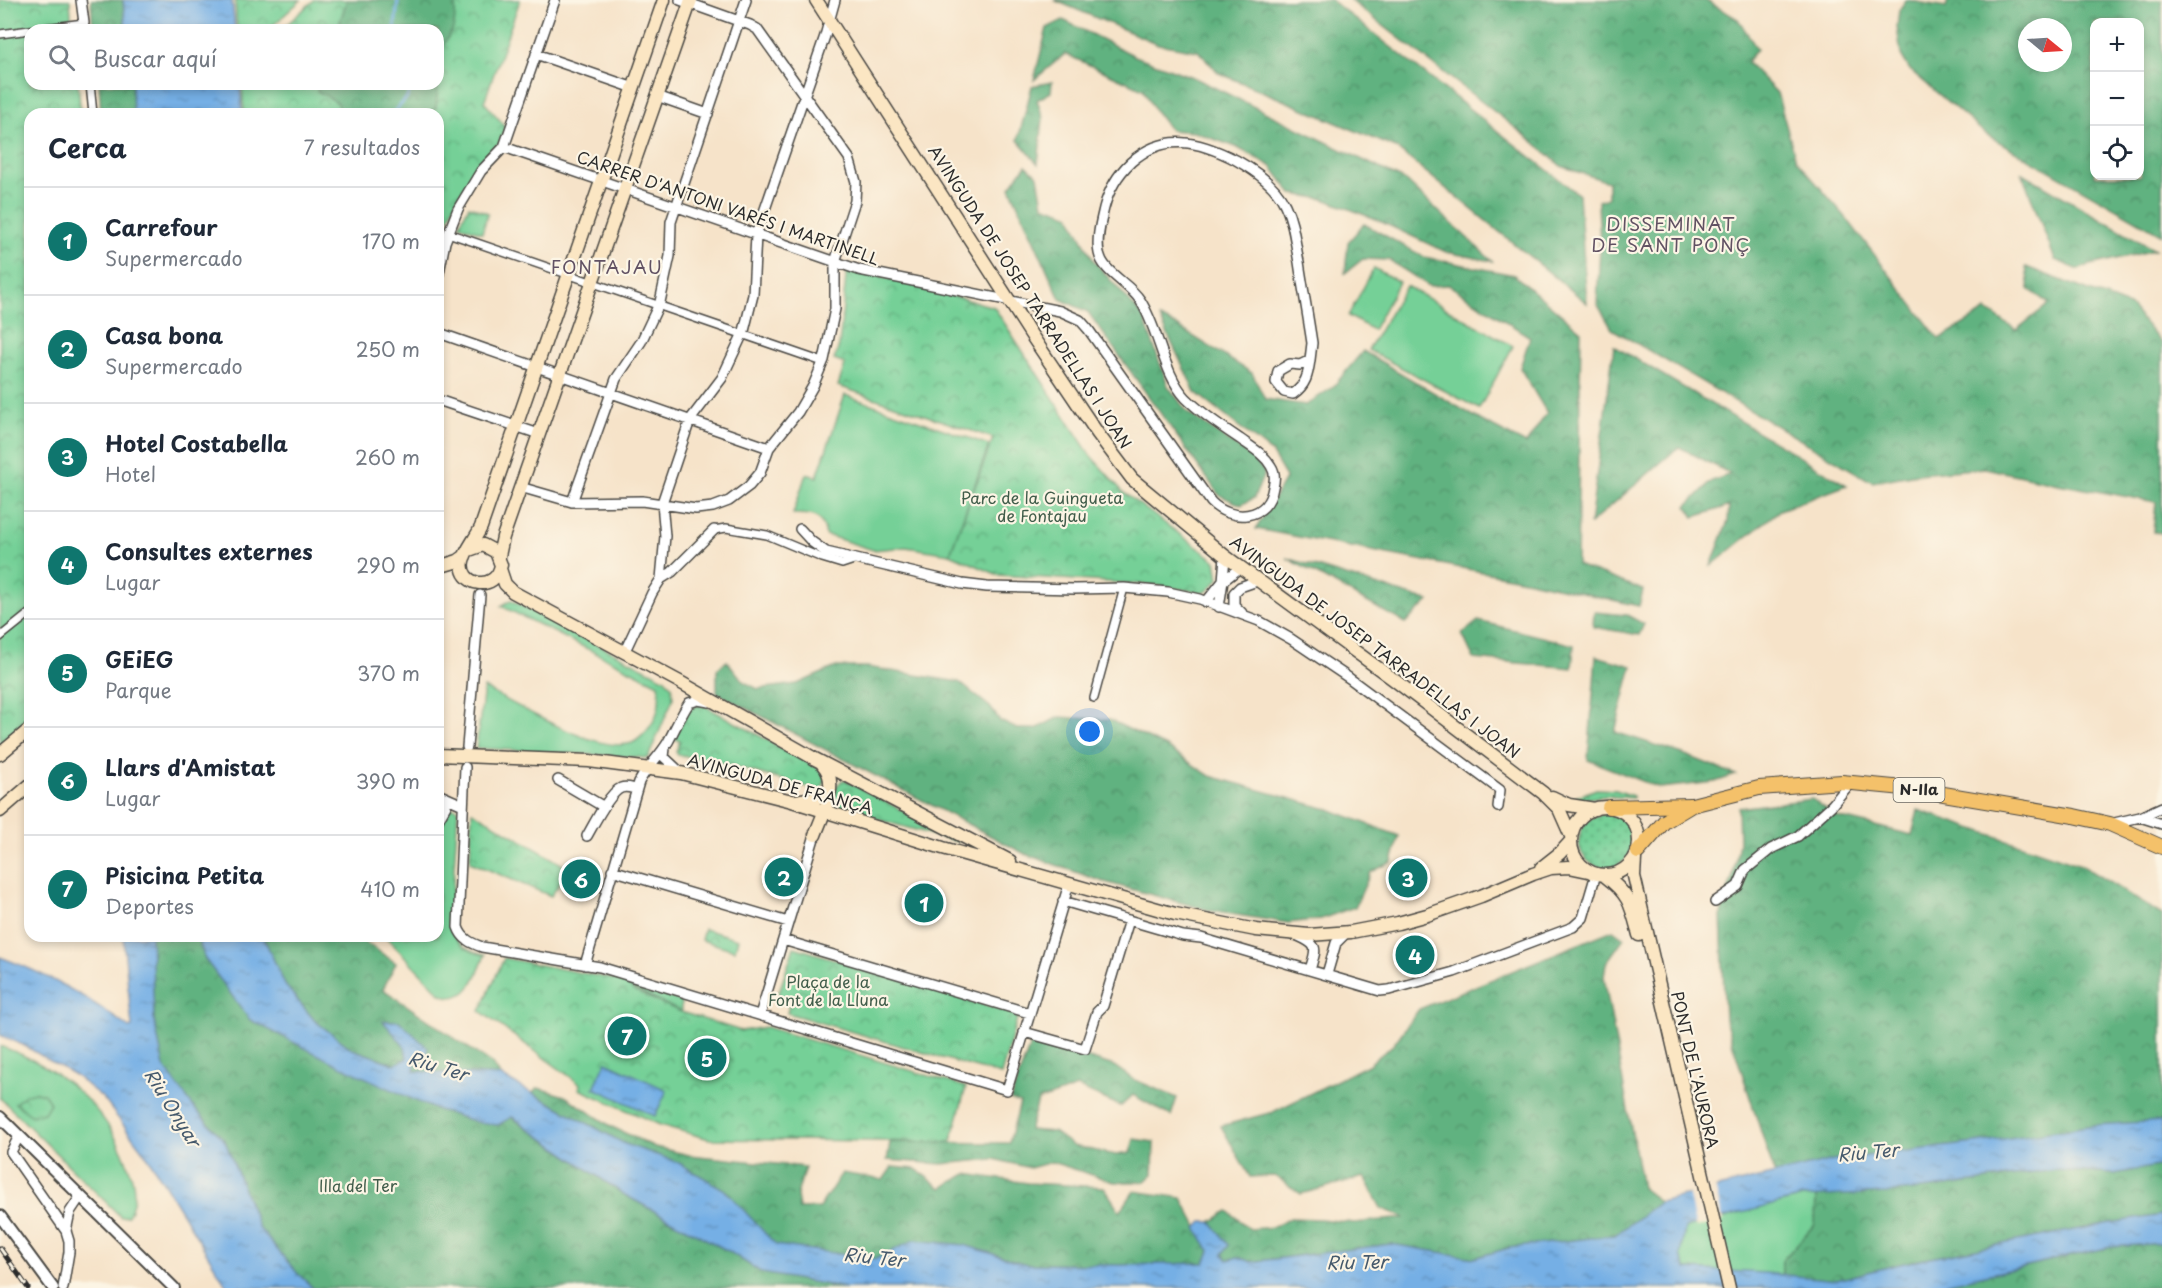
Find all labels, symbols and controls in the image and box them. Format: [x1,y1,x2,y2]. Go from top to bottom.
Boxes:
north arrow [2018,18,2072,72]
map controls [2090,18,2144,180]
button: + [2090,18,2144,72]
search box [24,24,444,90]
icon: search [45,41,78,74]
text: Buscar aquí [93,41,217,74]
button: − [2090,72,2144,126]
button: locate [2090,126,2144,180]
text: Cerca [48,128,127,167]
text: 7 resultados [304,132,420,162]
street label: AVINGUDA DE JOSEP TARRADELLAS I JOAN [923,140,1138,453]
street label: CARRER D'ANTONI VARÉS I MARTINELL [574,144,883,270]
text: Carrefour [105,210,218,243]
district label: DISSEMINAT DE SANT PONÇ [1591,210,1751,258]
text: 1 [63,226,72,256]
text: 170 m [362,226,420,256]
text: Supermercado [105,243,243,273]
district label: FONTAJAU [551,253,663,280]
text: Casa bona [105,318,223,351]
text: 2 [60,334,75,364]
text: 250 m [356,334,420,364]
text: Supermercado [105,351,243,381]
text: Hotel Costabella [105,426,288,459]
text: 3 [61,442,74,472]
text: 260 m [355,442,420,472]
text: Hotel [105,459,156,489]
park label: Parc de la Guingueta de Fontajau [961,485,1123,527]
street label: AVINGUDA DE JOSEP TARRADELLAS I JOAN [1226,529,1526,763]
text: Consultes externes [105,534,313,567]
text: 4 [61,550,74,580]
text: 290 m [356,550,420,580]
text: Lugar [105,567,160,597]
text: GEiEG [105,642,174,675]
text: 5 [61,658,74,688]
text: 370 m [357,658,420,688]
text: Parque [105,675,172,705]
your location [1075,717,1104,746]
street label: AVINGUDA DE FRANÇA [685,747,875,819]
text: Llars d'Amistat [105,750,276,783]
text: 6 [60,766,75,796]
text: 390 m [356,766,420,796]
road number: N-IIa [1894,778,1944,802]
text: Lugar [105,783,160,813]
pin: 2 [764,854,804,900]
pin: 6 [562,856,600,902]
pin: 3 [1388,856,1428,900]
text: Pisicina Petita [105,858,264,891]
text: 7 [62,874,73,904]
text: 410 m [360,874,420,904]
pin: 1 [904,880,944,926]
text: Deportes [105,891,194,921]
pin: 4 [1396,932,1434,978]
park label: Plaça de la Font de la Lluna [768,969,888,1011]
street label: PONT DE L'AURORA [1666,989,1726,1151]
pin: 7 [608,1014,646,1058]
pin: 5 [688,1036,726,1080]
water label: Riu Ter [405,1044,474,1088]
water label: Riu Onyar [139,1063,210,1154]
water label: Riu Ter [1836,1135,1902,1168]
park label: Illa del Ter [319,1173,398,1197]
water label: Riu Ter [842,1240,909,1273]
water label: Riu Ter [1326,1247,1390,1276]

